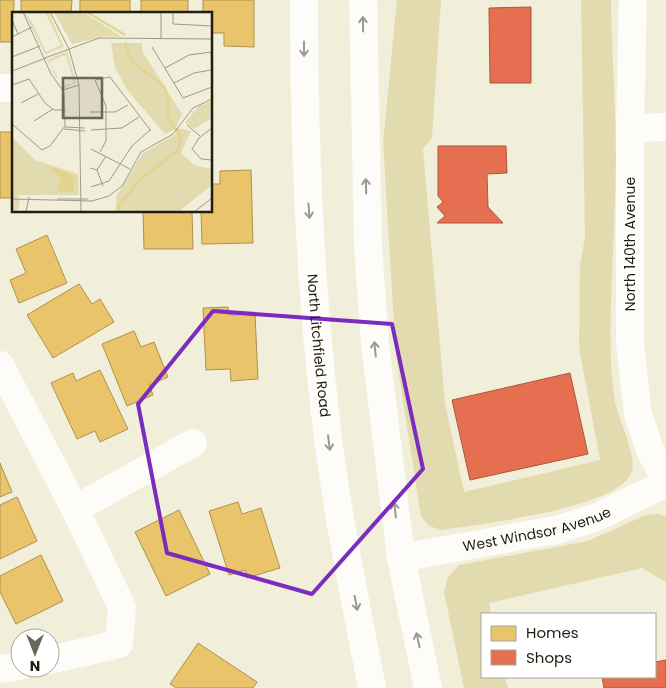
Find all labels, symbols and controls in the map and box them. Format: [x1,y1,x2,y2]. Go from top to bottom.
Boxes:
inset map [12,12,212,212]
one-way arrow [358,16,368,32]
one-way arrow [299,40,309,57]
street label: North 140th Avenue [620,177,640,311]
one-way arrow [361,179,371,195]
one-way arrow [305,203,314,219]
street label: North Litchfield Road [302,273,335,418]
one-way arrow [371,341,380,357]
one-way arrow [324,434,334,450]
street label: West Windsor Avenue [461,501,615,557]
one-way arrow [390,502,400,518]
one-way arrow [352,595,361,611]
legend [481,613,656,678]
text: Homes [526,622,579,643]
north arrow [10,628,60,678]
one-way arrow [413,633,422,649]
text: Shops [526,647,572,668]
text: N [30,656,40,676]

